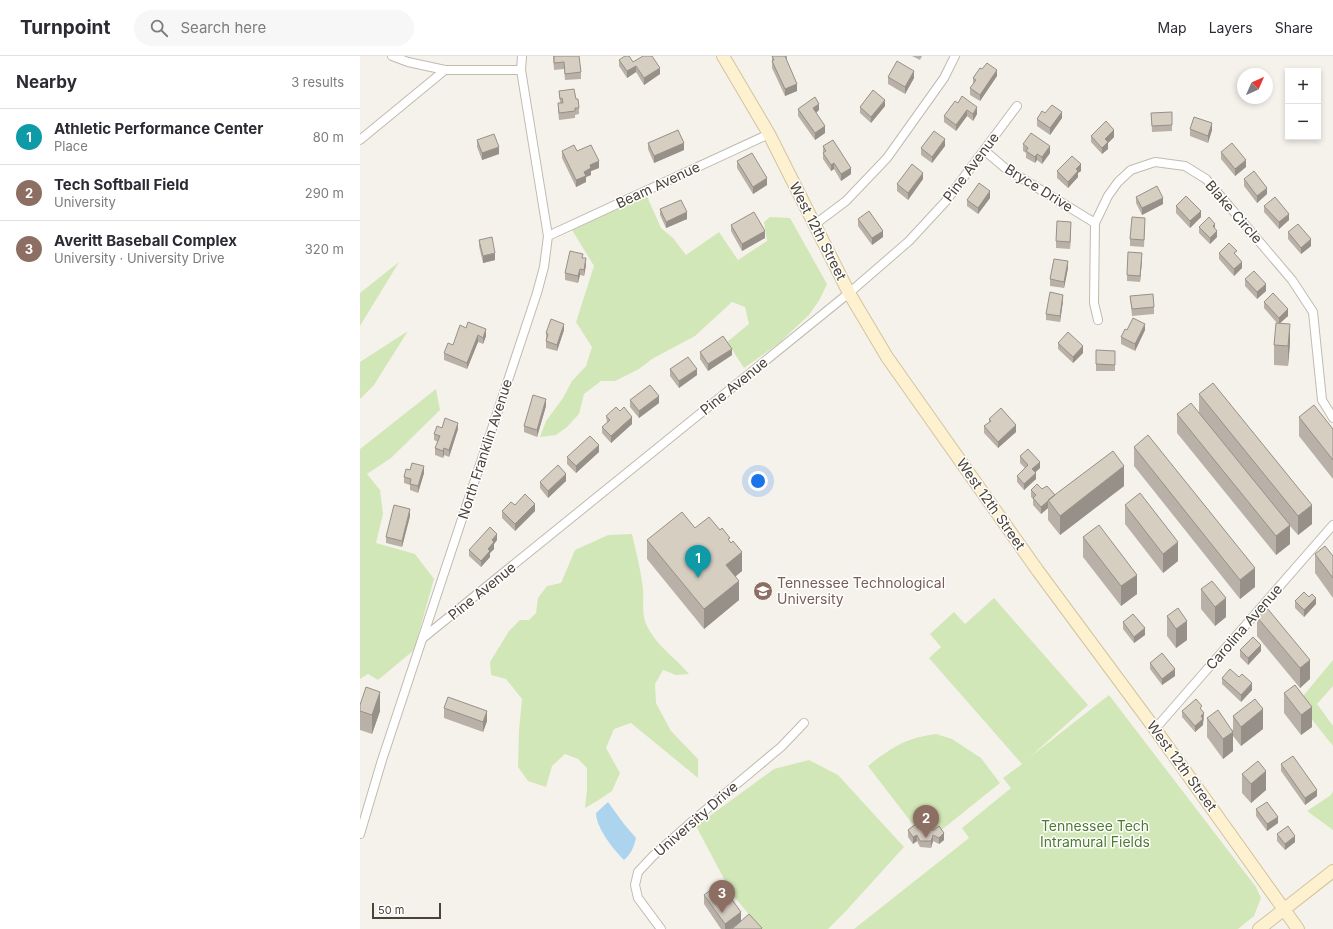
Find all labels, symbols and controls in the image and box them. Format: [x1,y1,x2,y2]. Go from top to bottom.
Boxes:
search box [134,10,414,46]
text: Turnpoint [20,16,110,39]
icon: search [148,17,170,39]
text: Search here [180,18,266,37]
text: Map [1158,19,1187,36]
text: Layers [1209,19,1253,36]
text: Share [1275,19,1313,36]
north arrow [1237,68,1273,104]
map controls [1285,68,1321,140]
button: + [1285,68,1321,104]
text: Nearby [16,72,77,92]
text: 3 results [291,74,344,90]
button: − [1285,104,1321,140]
text: Athletic Performance Center [54,119,263,138]
text: 1 [26,129,32,145]
text: 80 m [313,129,344,145]
street label: Pine Avenue [939,129,1002,205]
text: Place [54,138,88,154]
street label: Beam Avenue [613,158,702,211]
street label: Bryce Drive [1002,160,1076,215]
text: Tech Softball Field [54,175,189,194]
street label: Blake Circle [1202,177,1266,247]
street label: West 12th Street [786,179,851,283]
text: 2 [25,185,33,201]
text: 290 m [305,185,344,201]
text: University [54,194,116,210]
text: Averitt Baseball Complex [54,231,237,250]
text: 3 [25,241,33,257]
text: 320 m [305,241,344,257]
text: University · University Drive [54,250,225,266]
street label: Pine Avenue [697,353,771,418]
street label: North Franklin Avenue [454,377,515,521]
street label: West 12th Street [954,455,1029,553]
your location [748,471,768,491]
pin: 1 [685,545,711,578]
street label: Pine Avenue [445,558,519,623]
place label: Tennessee Technological University [777,574,945,607]
school or university icon: Tennessee Technological University [752,580,774,602]
street label: Carolina Avenue [1202,581,1285,673]
street label: West 12th Street [1144,717,1221,815]
street label: University Drive [650,778,741,860]
pin: 2 [913,805,939,838]
park label: Tennessee Tech Intramural Fields [1040,817,1150,850]
pin: 3 [709,880,735,913]
scale bar [372,901,441,920]
text: 50 m [378,903,404,917]

